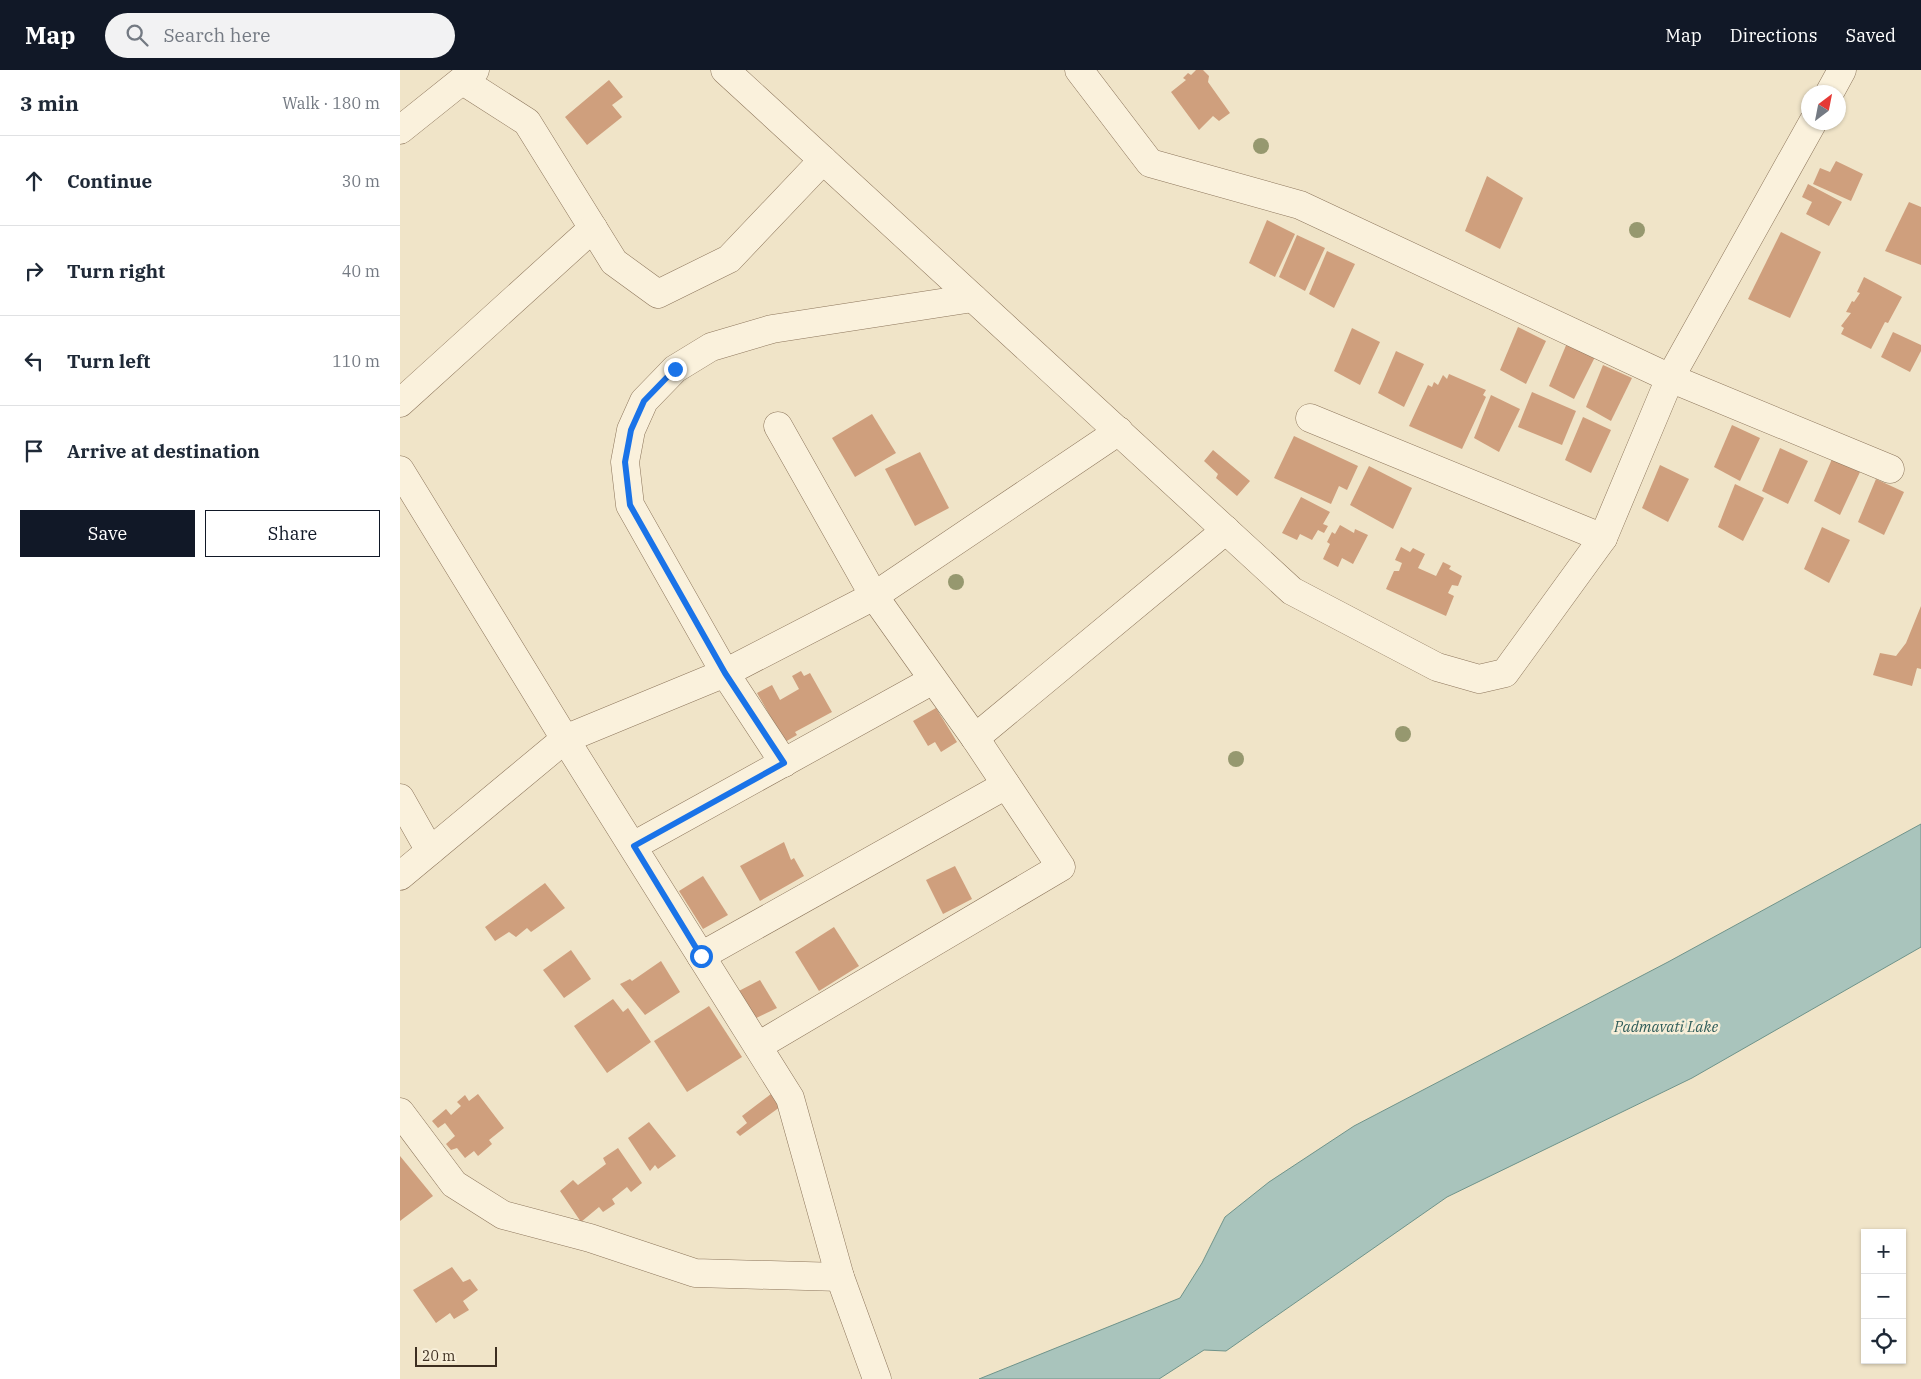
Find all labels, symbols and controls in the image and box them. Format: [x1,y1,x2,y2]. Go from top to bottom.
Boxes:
search box [105,13,455,58]
text: Map [25,19,75,51]
icon: search [123,21,151,49]
text: Search here [163,23,270,47]
text: Map [1665,24,1702,47]
text: Directions [1730,24,1818,47]
text: Saved [1846,24,1896,47]
north arrow [1801,85,1846,130]
text: 3 min [20,89,79,117]
text: Walk · 180 m [282,93,380,113]
icon: ahead [20,167,48,195]
text: Continue [67,169,152,193]
text: 30 m [342,171,380,191]
icon: right [20,257,48,285]
text: Turn right [67,259,165,283]
text: 40 m [342,261,380,281]
icon: left [20,347,48,375]
text: Turn left [67,349,150,373]
text: 110 m [332,351,380,371]
route end [664,358,687,381]
icon: arrive [20,437,48,465]
text: Arrive at destination [67,439,260,463]
button: Save [20,510,195,557]
button: Share [205,510,380,557]
route start [690,945,713,968]
water label: Padmavati Lake [1613,1017,1718,1036]
map controls [1861,1229,1906,1364]
button: + [1861,1229,1906,1274]
button: − [1861,1274,1906,1319]
button: locate [1861,1319,1906,1364]
scale bar [415,1344,498,1367]
text: 20 m [422,1347,455,1365]

